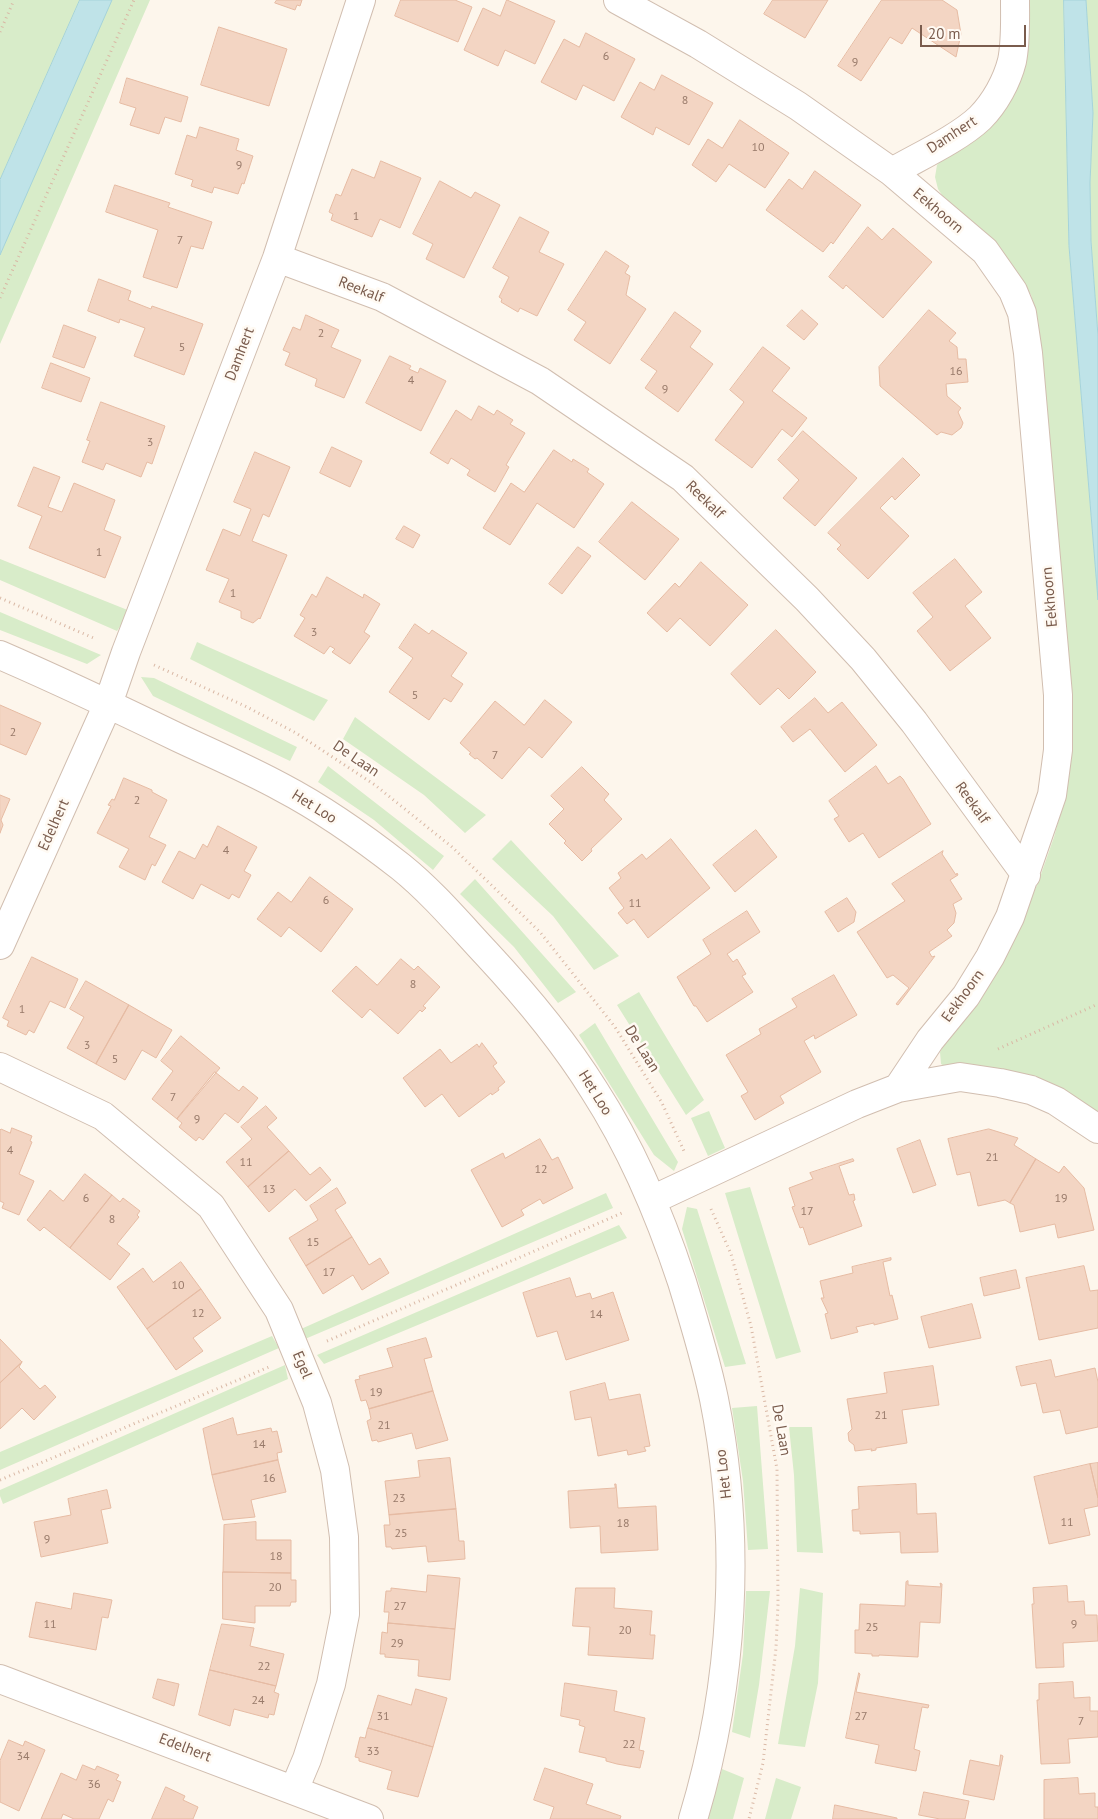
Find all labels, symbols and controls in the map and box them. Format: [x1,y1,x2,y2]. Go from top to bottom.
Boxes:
scale bar [923,15,1029,47]
text: 20 m [928,24,961,43]
house number: 6 [603,50,609,64]
house number: 9 [852,56,858,70]
house number: 8 [682,94,688,108]
street label: Damhert [924,112,980,158]
house number: 10 [751,141,765,155]
house number: 9 [236,159,242,173]
street label: Eekhoorn [909,185,967,237]
house number: 1 [353,210,359,224]
house number: 7 [177,234,183,248]
street label: Reekalf [336,273,386,307]
street label: Damhert [222,325,258,383]
house number: 2 [318,327,324,341]
house number: 5 [179,341,185,355]
house number: 16 [949,365,963,379]
house number: 4 [408,374,414,388]
house number: 9 [662,383,668,397]
house number: 3 [147,436,153,450]
street label: Reekalf [682,477,728,523]
house number: 1 [96,546,102,560]
street label: Eekhoorn [1038,566,1062,628]
house number: 1 [230,587,236,601]
house number: 3 [311,626,317,640]
house number: 5 [412,689,418,703]
house number: 2 [10,726,16,740]
street label: De Laan [329,737,383,781]
house number: 7 [492,749,498,763]
street label: Reekalf [951,779,993,827]
street label: Het Loo [288,786,340,828]
house number: 2 [134,794,140,808]
street label: Edelhert [35,796,73,854]
house number: 4 [223,844,229,858]
house number: 6 [323,894,329,908]
house number: 11 [628,897,642,911]
street label: Eekhoorn [938,966,988,1026]
house number: 8 [410,978,416,992]
house number: 1 [19,1003,25,1017]
street label: De Laan [621,1022,663,1076]
house number: 3 [84,1039,90,1053]
house number: 5 [112,1053,118,1067]
street label: Het Loo [574,1067,616,1119]
house number: 7 [170,1091,176,1105]
house number: 9 [194,1113,200,1127]
house number: 4 [7,1144,13,1158]
house number: 21 [985,1151,999,1165]
house number: 11 [239,1156,253,1170]
house number: 12 [534,1163,548,1177]
house number: 13 [262,1183,276,1197]
house number: 6 [83,1192,89,1206]
house number: 19 [1054,1192,1068,1206]
house number: 17 [800,1205,814,1219]
house number: 8 [109,1213,115,1227]
house number: 15 [306,1236,320,1250]
house number: 17 [322,1266,336,1280]
house number: 10 [171,1279,185,1293]
house number: 12 [191,1307,205,1321]
house number: 14 [589,1308,603,1322]
street label: Egel [288,1349,316,1381]
house number: 19 [369,1386,383,1400]
street label: De Laan [768,1403,794,1457]
house number: 21 [874,1409,888,1423]
house number: 21 [377,1419,391,1433]
house number: 14 [252,1438,266,1452]
street label: Het Loo [712,1448,736,1500]
house number: 16 [262,1472,276,1486]
house number: 23 [392,1492,406,1506]
house number: 11 [1060,1516,1074,1530]
house number: 18 [616,1517,630,1531]
house number: 25 [394,1527,408,1541]
house number: 9 [44,1533,50,1547]
house number: 18 [269,1550,283,1564]
house number: 20 [268,1581,282,1595]
house number: 27 [393,1600,407,1614]
house number: 11 [43,1618,57,1632]
house number: 9 [1071,1618,1077,1632]
house number: 25 [865,1621,879,1635]
house number: 20 [618,1624,632,1638]
house number: 29 [390,1637,404,1651]
house number: 22 [257,1660,271,1674]
house number: 24 [251,1694,265,1708]
house number: 31 [376,1710,390,1724]
house number: 27 [854,1710,868,1724]
house number: 7 [1078,1715,1084,1729]
street label: Edelhert [156,1730,214,1766]
house number: 22 [622,1738,636,1752]
house number: 33 [366,1745,380,1759]
house number: 34 [16,1750,30,1764]
house number: 36 [87,1778,101,1792]

